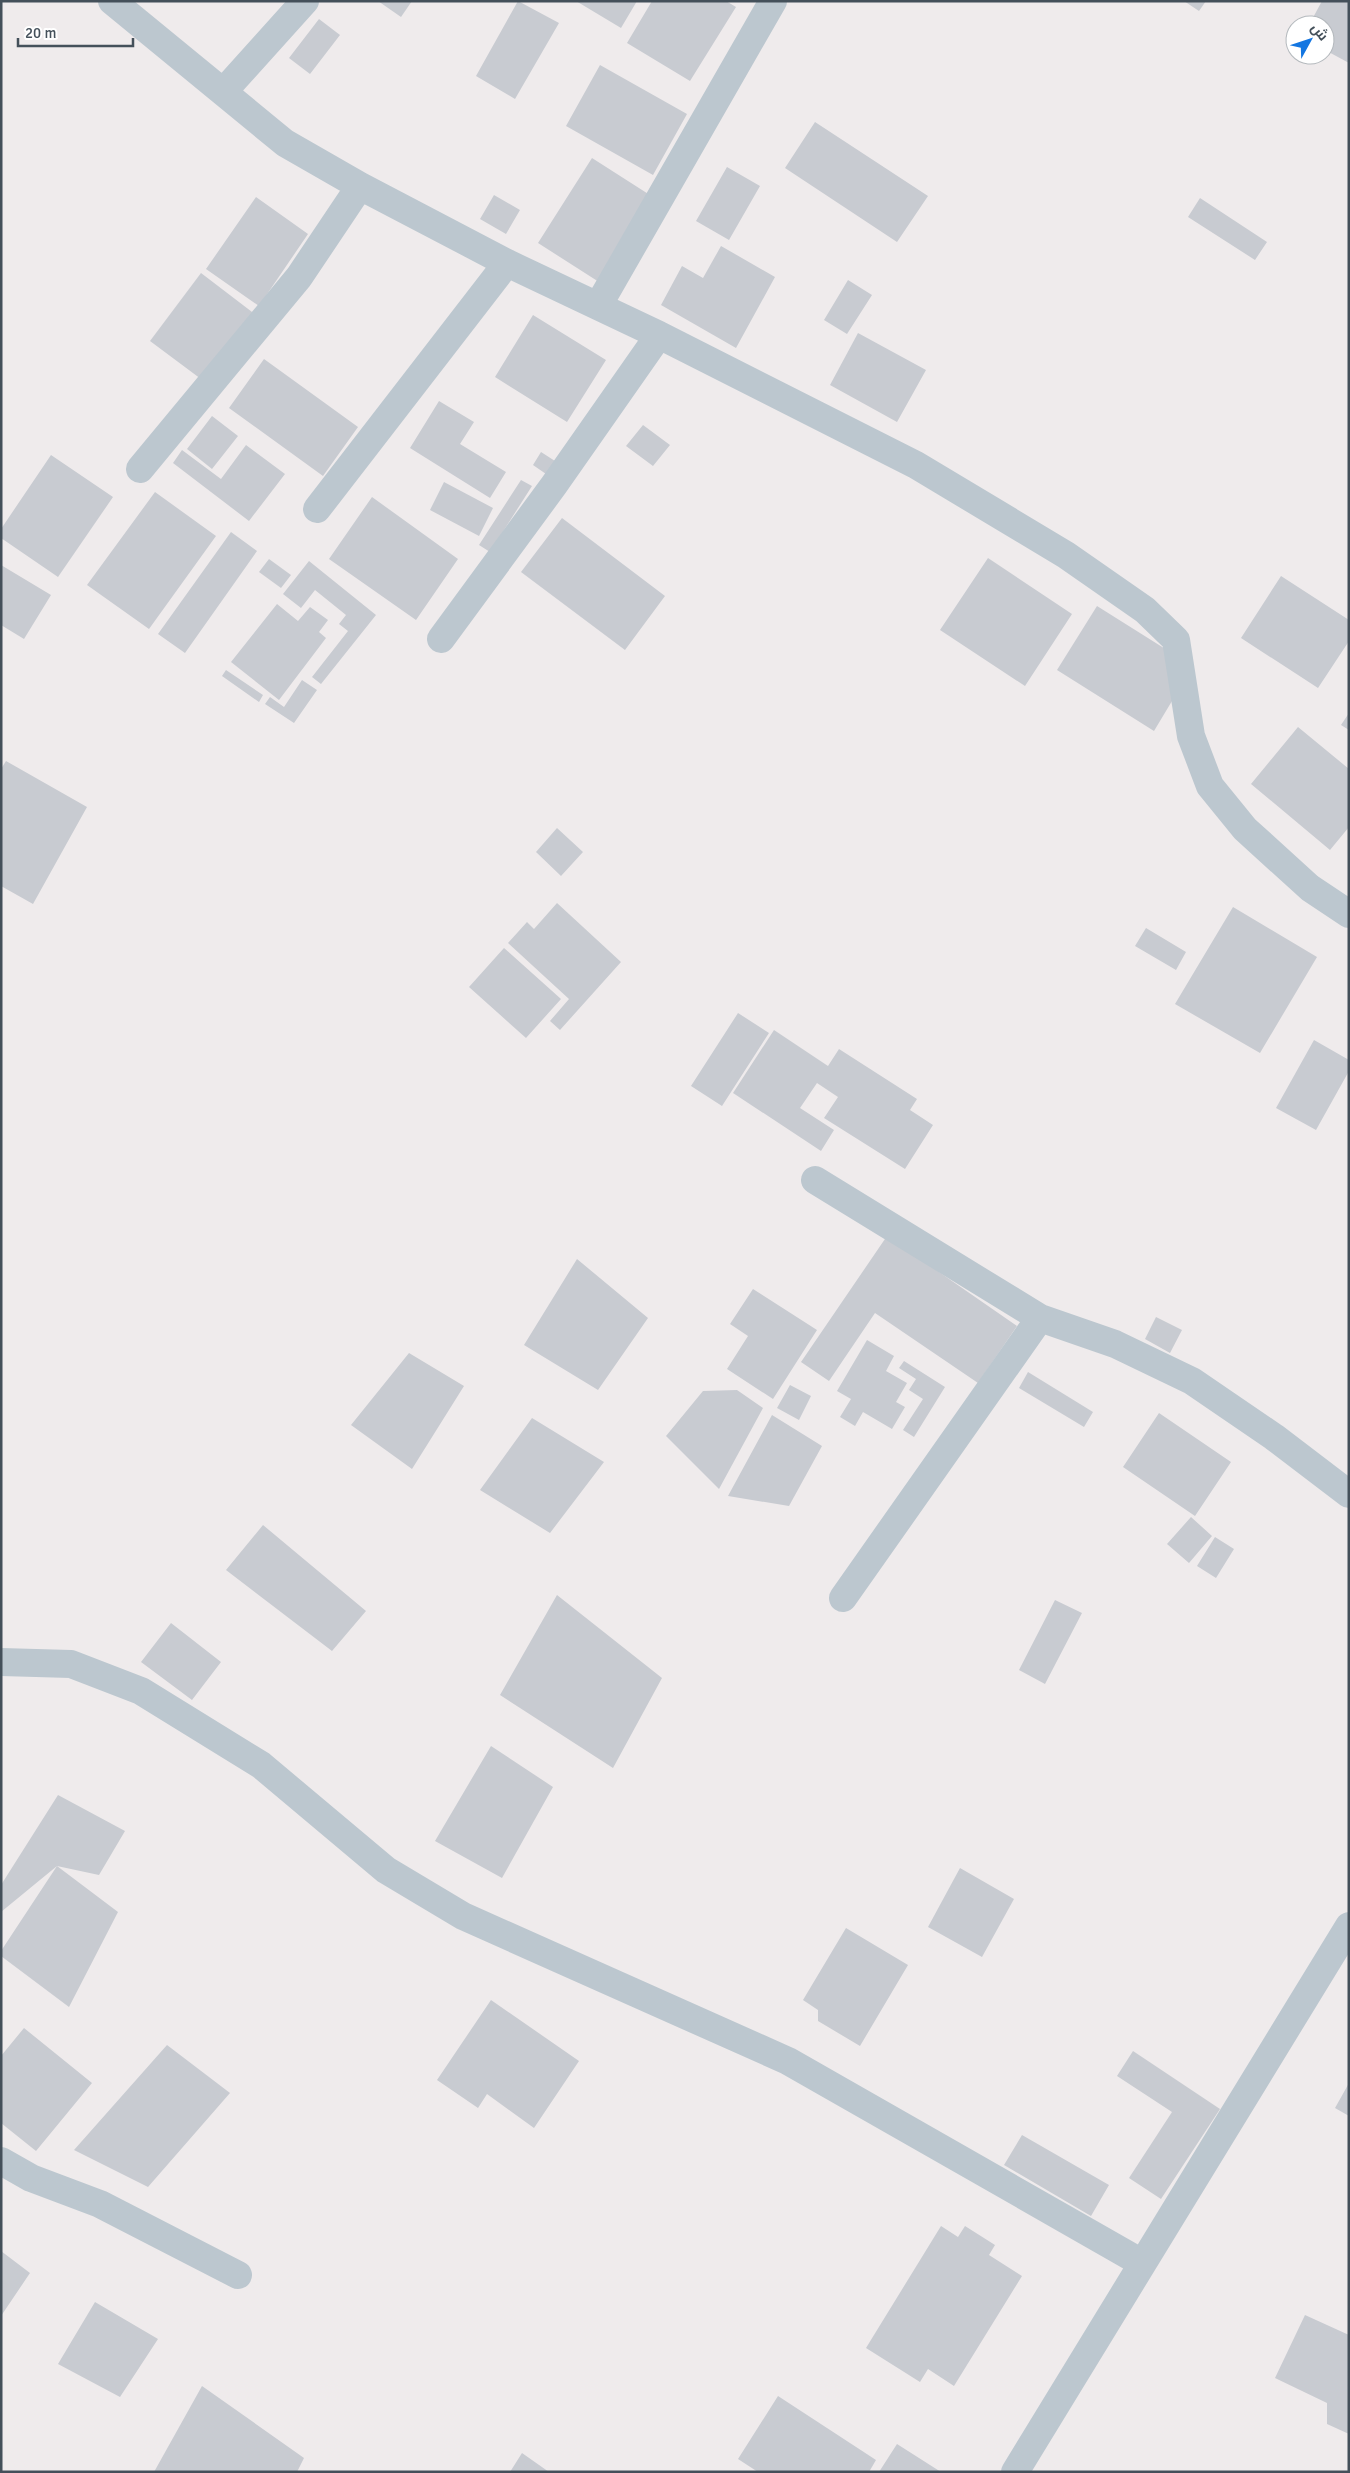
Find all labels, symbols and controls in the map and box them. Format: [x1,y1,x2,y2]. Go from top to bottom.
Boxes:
scale bar [18,15,132,47]
north arrow [1285,15,1335,65]
text: ش [1307,20,1332,44]
text: 20 m [25,24,56,42]

